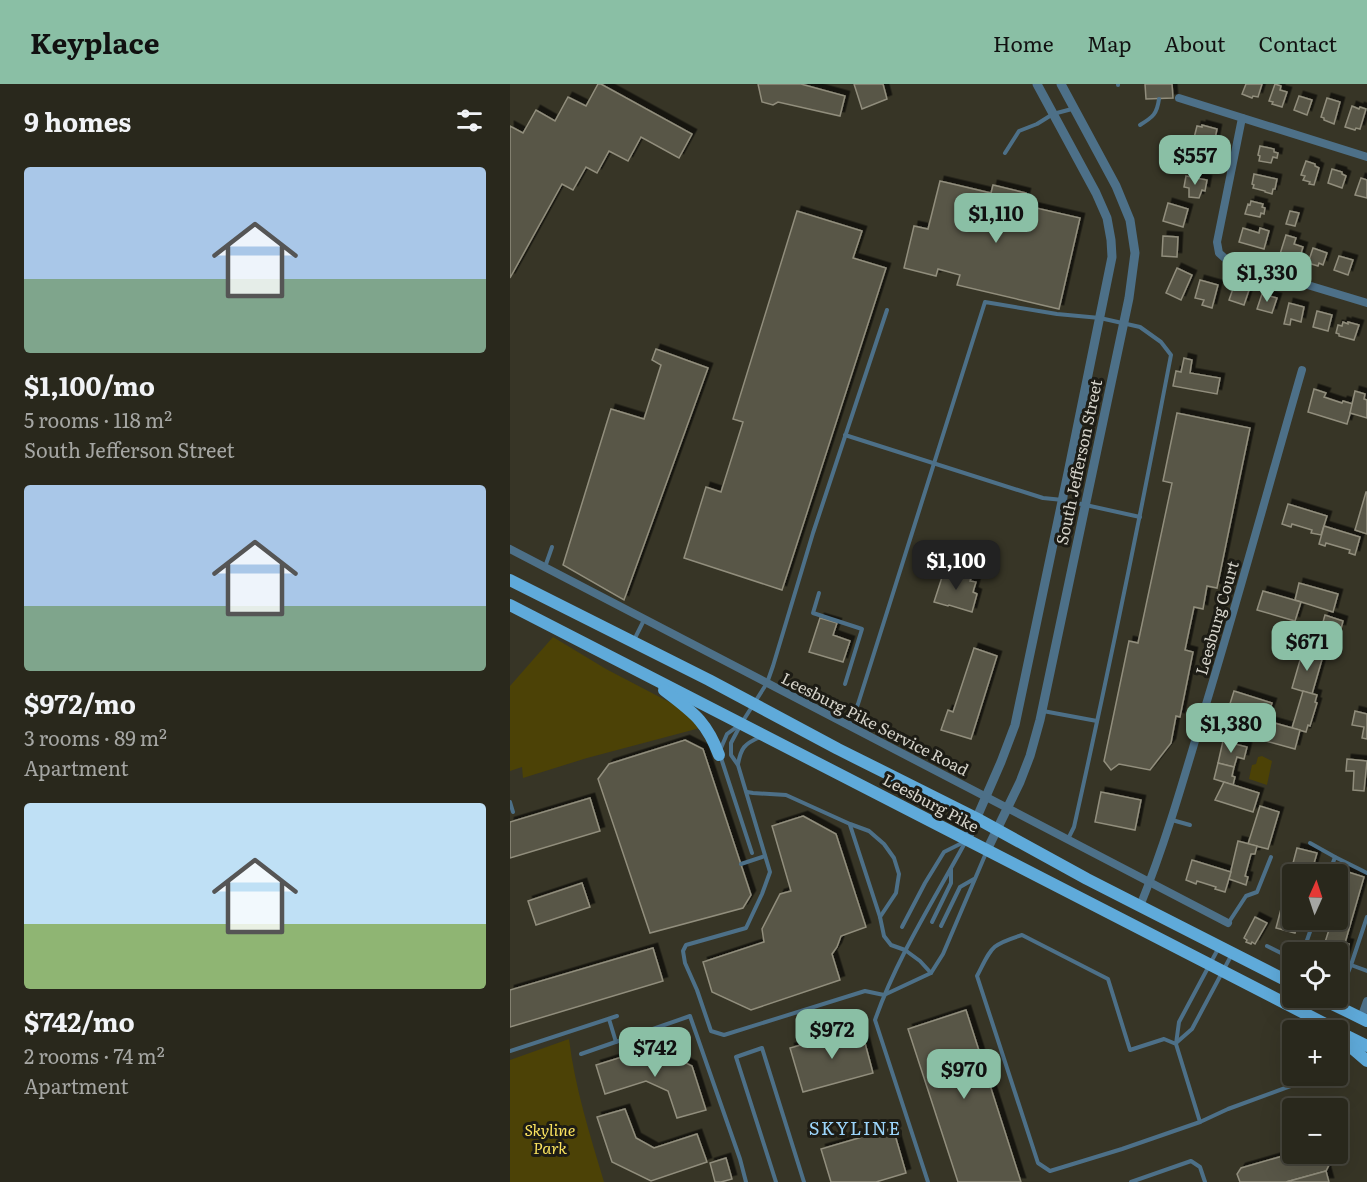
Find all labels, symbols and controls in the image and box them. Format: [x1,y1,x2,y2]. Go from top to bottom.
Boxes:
text: Keyplace [30,21,160,63]
text: Home [993,27,1054,58]
text: Map [1087,27,1131,58]
text: About [1164,27,1226,58]
text: Contact [1259,27,1337,58]
text: 9 homes [24,101,131,140]
icon: filters [453,104,486,137]
pin: $557 [1159,135,1231,186]
text: $557 [1173,139,1217,169]
pin: $1,110 [947,193,1045,244]
text: $1,110 [968,197,1024,227]
icon: home [201,206,309,314]
pin: $1,330 [1218,252,1316,303]
text: $1,330 [1237,256,1297,286]
text: $1,100/mo [24,365,155,404]
street label: South Jefferson Street [1049,376,1107,547]
text: 5 rooms · 118 m² [24,404,172,434]
text: South Jefferson Street [24,434,235,464]
icon: home [201,524,309,632]
pin: $1,100 [907,540,1005,591]
text: $1,100 [926,544,986,574]
street label: Leesburg Court [1188,557,1244,678]
pin: $671 [1271,621,1343,672]
text: $671 [1286,625,1328,655]
street label: Leesburg Pike Service Road [778,665,973,781]
text: $972/mo [24,683,136,722]
pin: $1,380 [1182,703,1280,754]
text: $1,380 [1200,707,1262,737]
text: 3 rooms · 89 m² [24,722,167,752]
text: Apartment [24,752,129,782]
street label: Leesburg Pike [879,767,984,838]
icon: home [201,842,309,950]
north arrow [1282,864,1348,930]
map controls [1282,864,1348,1164]
button: locate [1282,942,1348,1008]
text: $742/mo [24,1001,135,1040]
pin: $972 [796,1009,868,1060]
text: $972 [809,1013,855,1043]
button: + [1282,1020,1348,1086]
pin: $742 [619,1027,691,1078]
text: $742 [633,1031,677,1061]
text: 2 rooms · 74 m² [24,1040,165,1070]
pin: $970 [928,1049,1000,1100]
text: $970 [941,1053,987,1083]
text: Apartment [24,1070,129,1100]
button: − [1282,1098,1348,1164]
district label: SKYLINE [809,1114,901,1141]
park label: Skyline Park [525,1117,576,1159]

